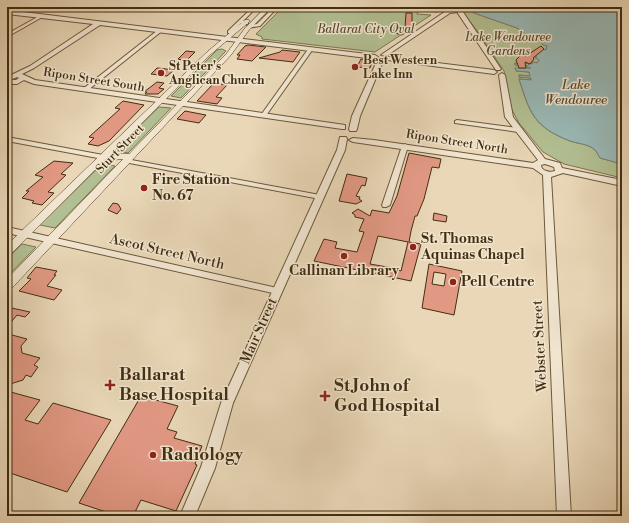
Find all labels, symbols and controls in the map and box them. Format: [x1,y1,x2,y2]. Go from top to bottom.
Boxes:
park label: Ballarat City Oval [316,22,415,37]
park label: Lake Wendouree Gardens [464,30,551,59]
place label: Best Western Lake Inn [363,53,438,82]
place label: St Peter's Anglican Church [168,59,265,88]
marker: Best Western Lake Inn [350,62,360,72]
street label: Ripon Street South [42,65,146,95]
marker: St Peter's Anglican Church [156,68,166,78]
water label: Lake Wendouree [545,77,607,108]
street label: Sturt Street [93,121,148,177]
street label: Ripon Street North [405,127,509,157]
place label: Fire Station No. 67 [152,171,230,205]
marker: Fire Station No. 67 [139,183,149,193]
street label: Ascot Street North [107,230,227,274]
place label: St. Thomas Aquinas Chapel [420,230,525,264]
marker: St. Thomas Aquinas Chapel [408,242,418,252]
marker: Callinan Library [339,251,349,261]
place label: Callinan Library [289,262,400,280]
place label: Pell Centre [461,273,535,291]
marker: Pell Centre [448,277,458,287]
street label: Mair Street [236,295,282,367]
street label: Webster Street [529,300,551,393]
place label: Ballarat Base Hospital [119,364,229,406]
place label: St John of God Hospital [334,375,440,417]
marker: Ballarat Base Hospital [104,379,116,391]
marker: St John of God Hospital [319,390,331,402]
place label: Radiology [161,444,243,466]
marker: Radiology [148,450,158,460]

